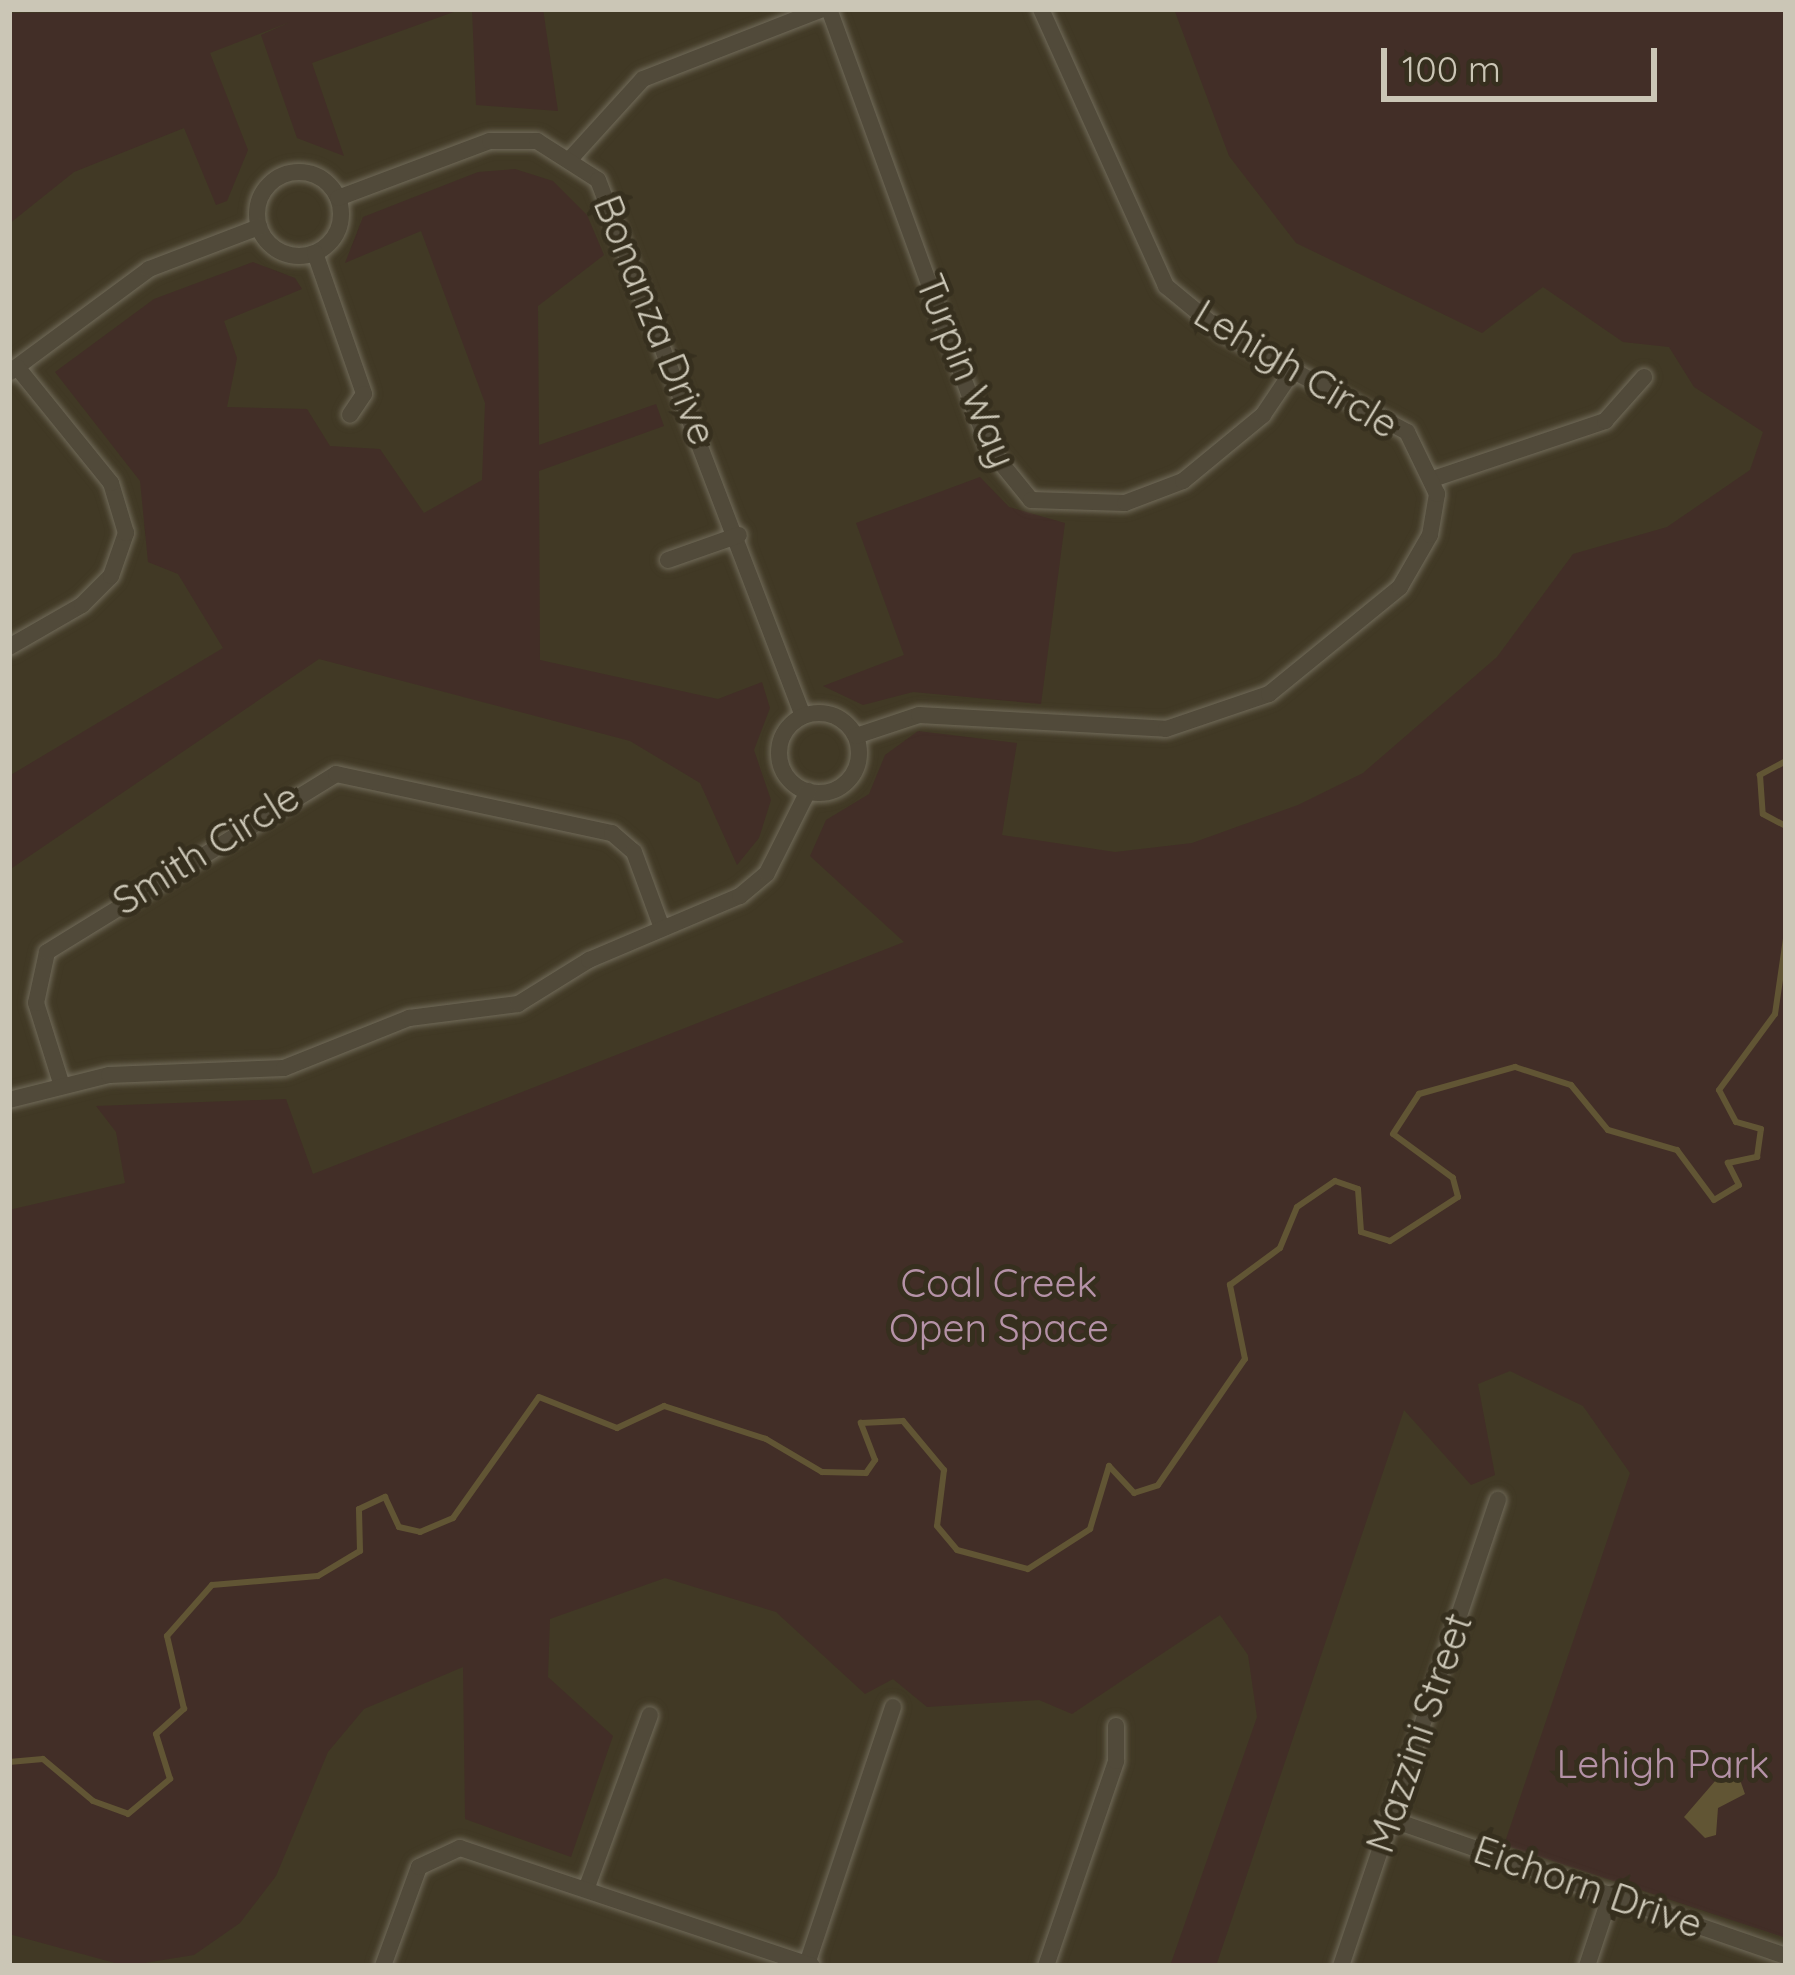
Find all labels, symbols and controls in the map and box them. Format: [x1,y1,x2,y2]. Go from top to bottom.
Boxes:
scale bar [1387,24,1663,98]
text: 100 m [1402,46,1501,91]
street label: Bonanza Drive [584,189,726,451]
street label: Turpin Way [906,267,1026,475]
street label: Lehigh Circle [1186,290,1406,448]
street label: Smith Circle [104,773,308,925]
park label: Coal Creek Open Space [889,1261,1109,1352]
street label: Mazzini Street [1356,1607,1482,1859]
park label: Lehigh Park [1557,1741,1769,1787]
street label: Eichorn Drive [1468,1826,1708,1948]

